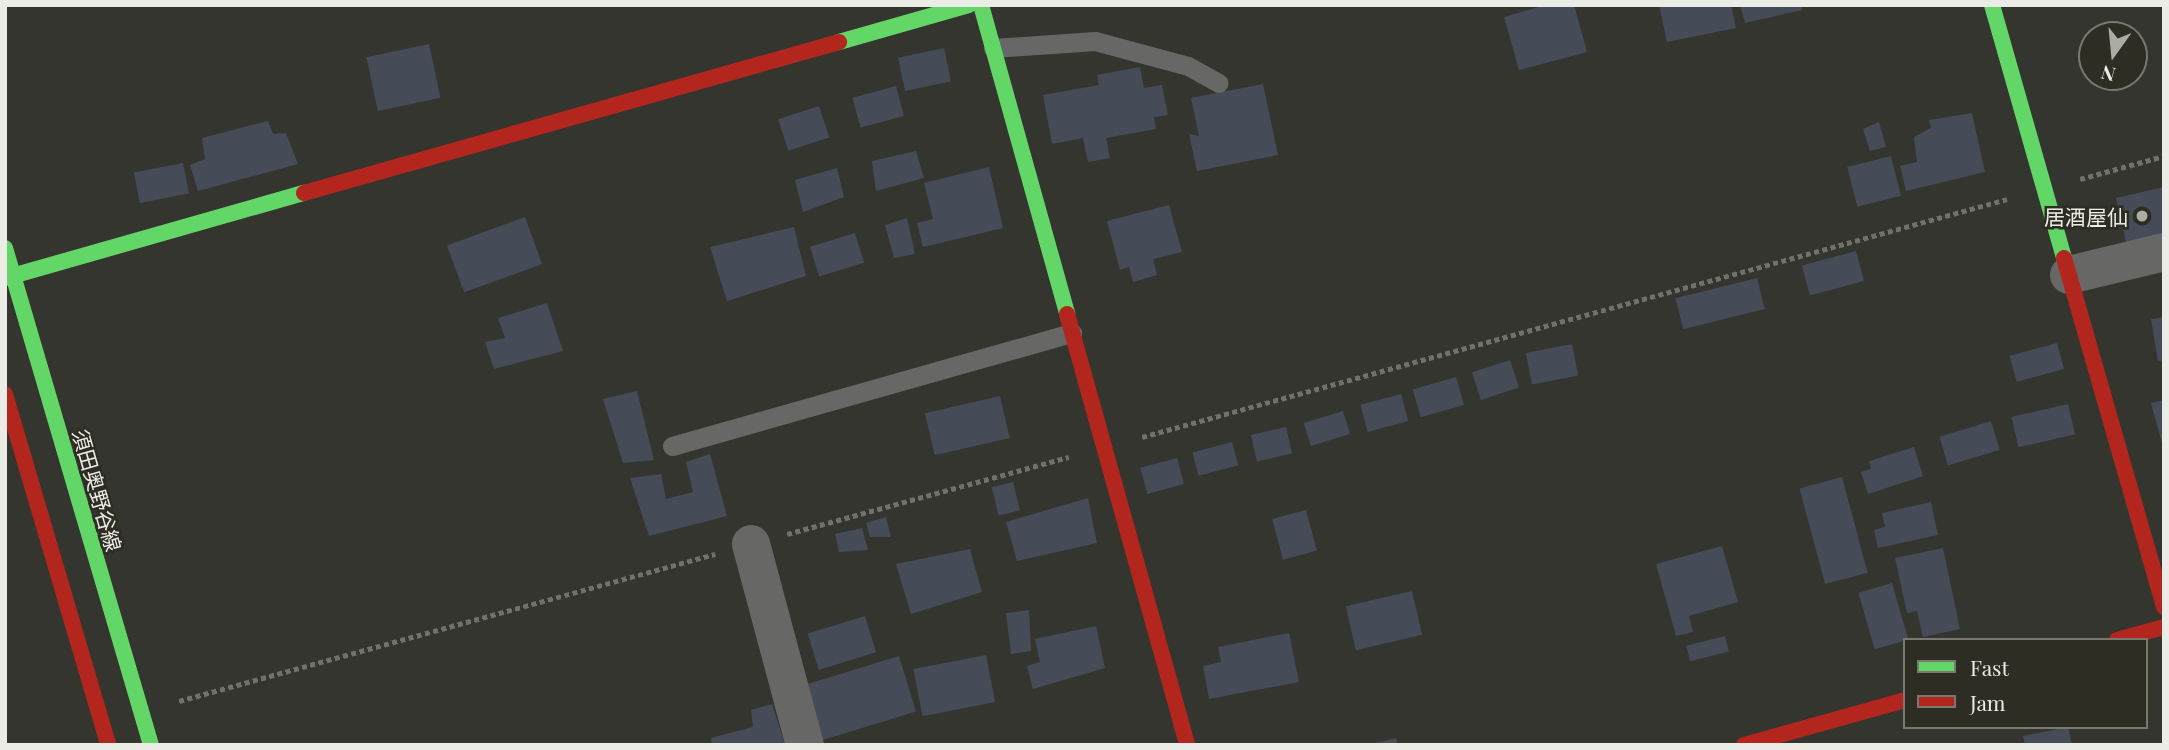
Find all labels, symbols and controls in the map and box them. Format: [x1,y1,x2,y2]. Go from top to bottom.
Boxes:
north arrow [2078,21,2148,91]
text: N [2098,60,2118,89]
place label: 居酒屋仙 [2044,203,2128,229]
marker: 居酒屋仙 [2134,208,2150,224]
street label: 須田奥野谷線 [69,426,127,554]
legend [1903,638,2148,729]
text: Fast [1970,653,2009,681]
text: Jam [1970,688,2006,716]

